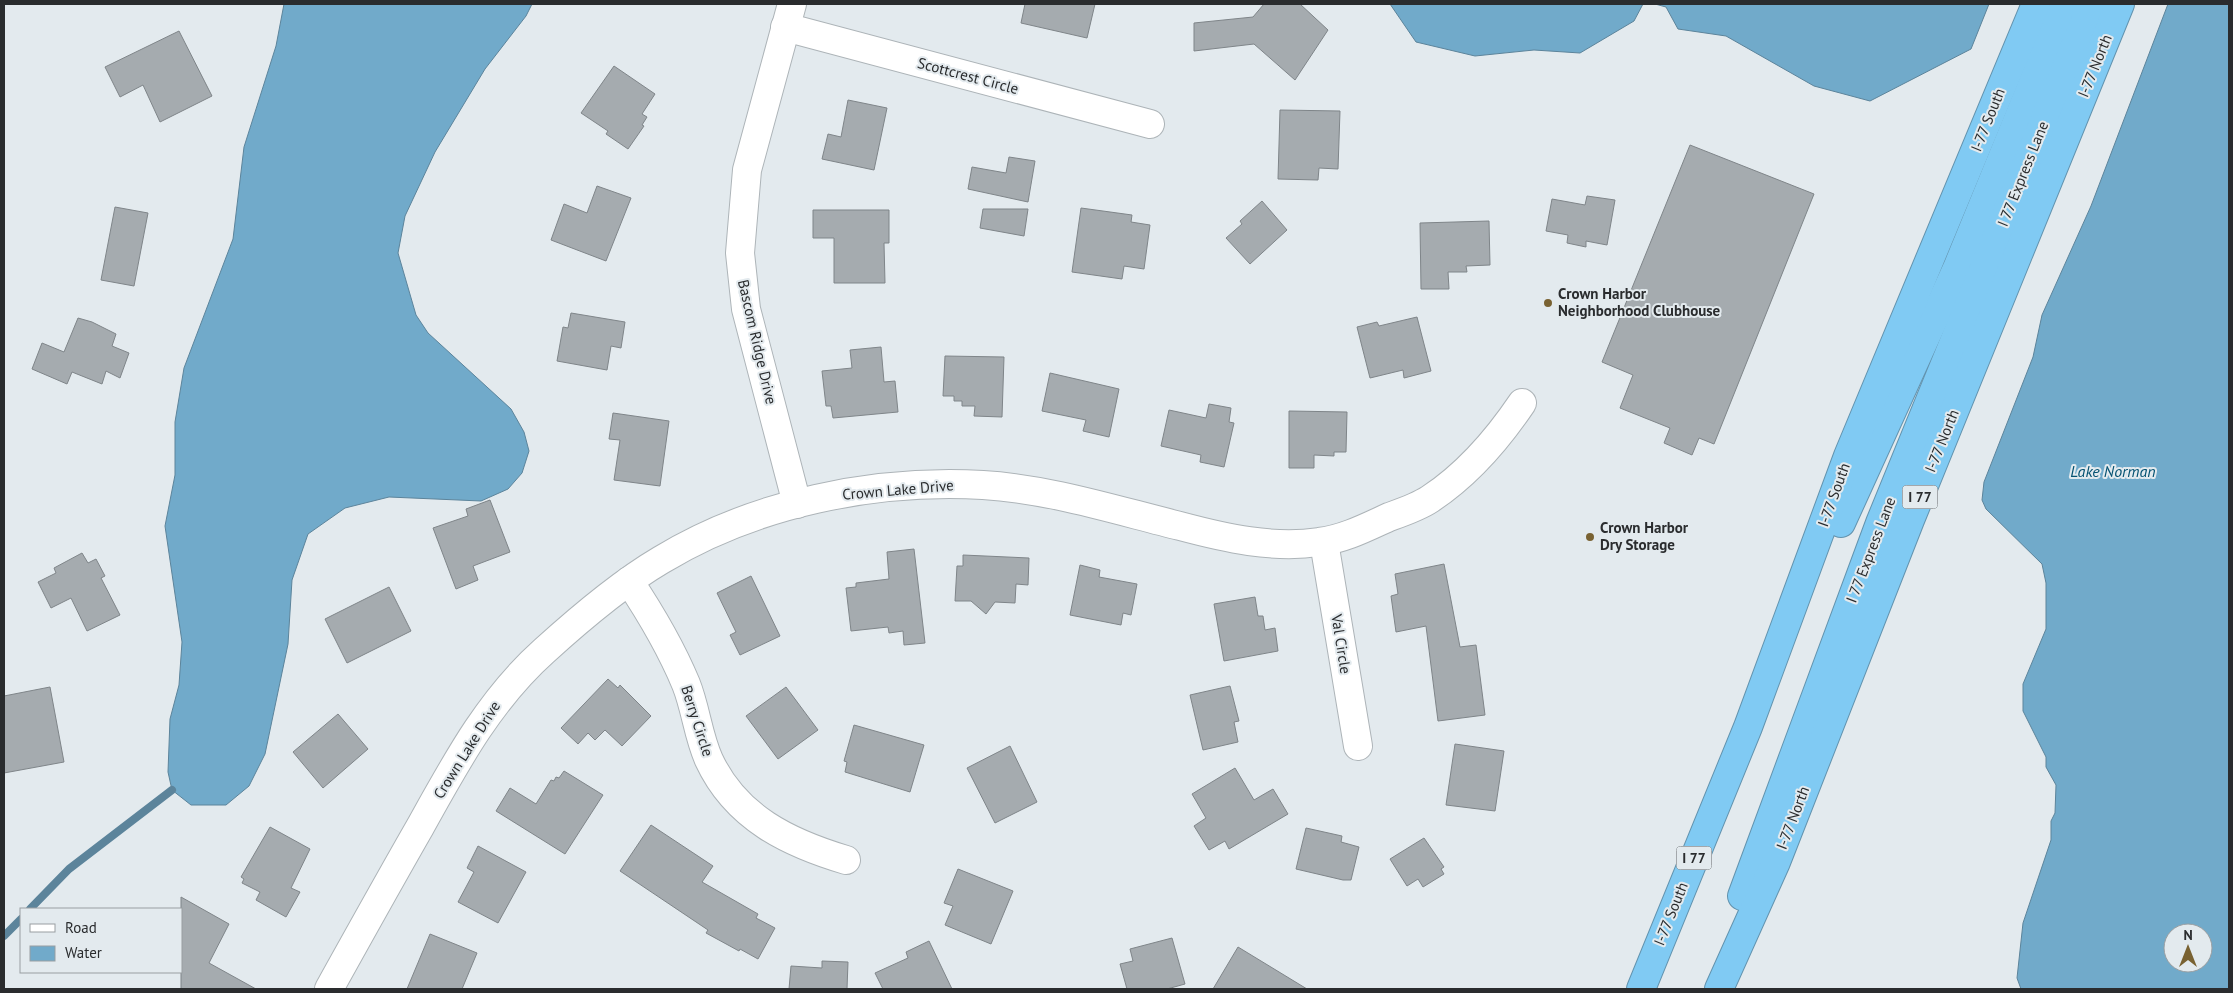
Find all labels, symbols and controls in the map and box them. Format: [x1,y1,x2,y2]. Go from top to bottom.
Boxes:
street label: I-77 North [2073,32,2116,100]
street label: Scottcrest Circle [916,53,1021,98]
street label: I-77 South [1966,85,2009,154]
street label: I 77 Express Lane [1993,118,2052,229]
street label: Bascom Ridge Drive [734,278,781,406]
place label: Crown Harbor Neighborhood Clubhouse [1558,284,1721,320]
marker: Crown Harbor Neighborhood Clubhouse [1542,297,1554,309]
street label: I-77 North [1920,407,1963,475]
street label: I-77 South [1813,460,1854,529]
water label: Lake Norman [2070,461,2156,481]
street label: Crown Lake Drive [842,475,954,504]
road number: I 77 [1902,486,1938,508]
street label: I 77 Express Lane [1842,494,1899,605]
place label: Crown Harbor Dry Storage [1600,518,1689,554]
marker: Crown Harbor Dry Storage [1584,531,1596,543]
street label: Val Circle [1327,612,1356,675]
street label: Berry Circle [677,683,718,759]
street label: Crown Lake Drive [429,697,504,802]
street label: I-77 North [1772,783,1813,852]
road number: I 77 [1676,846,1712,870]
street label: I-77 South [1649,879,1692,948]
legend [20,908,182,973]
text: Road [65,918,97,937]
north arrow [2163,923,2213,973]
text: N [2183,926,2193,944]
text: Water [65,943,102,962]

